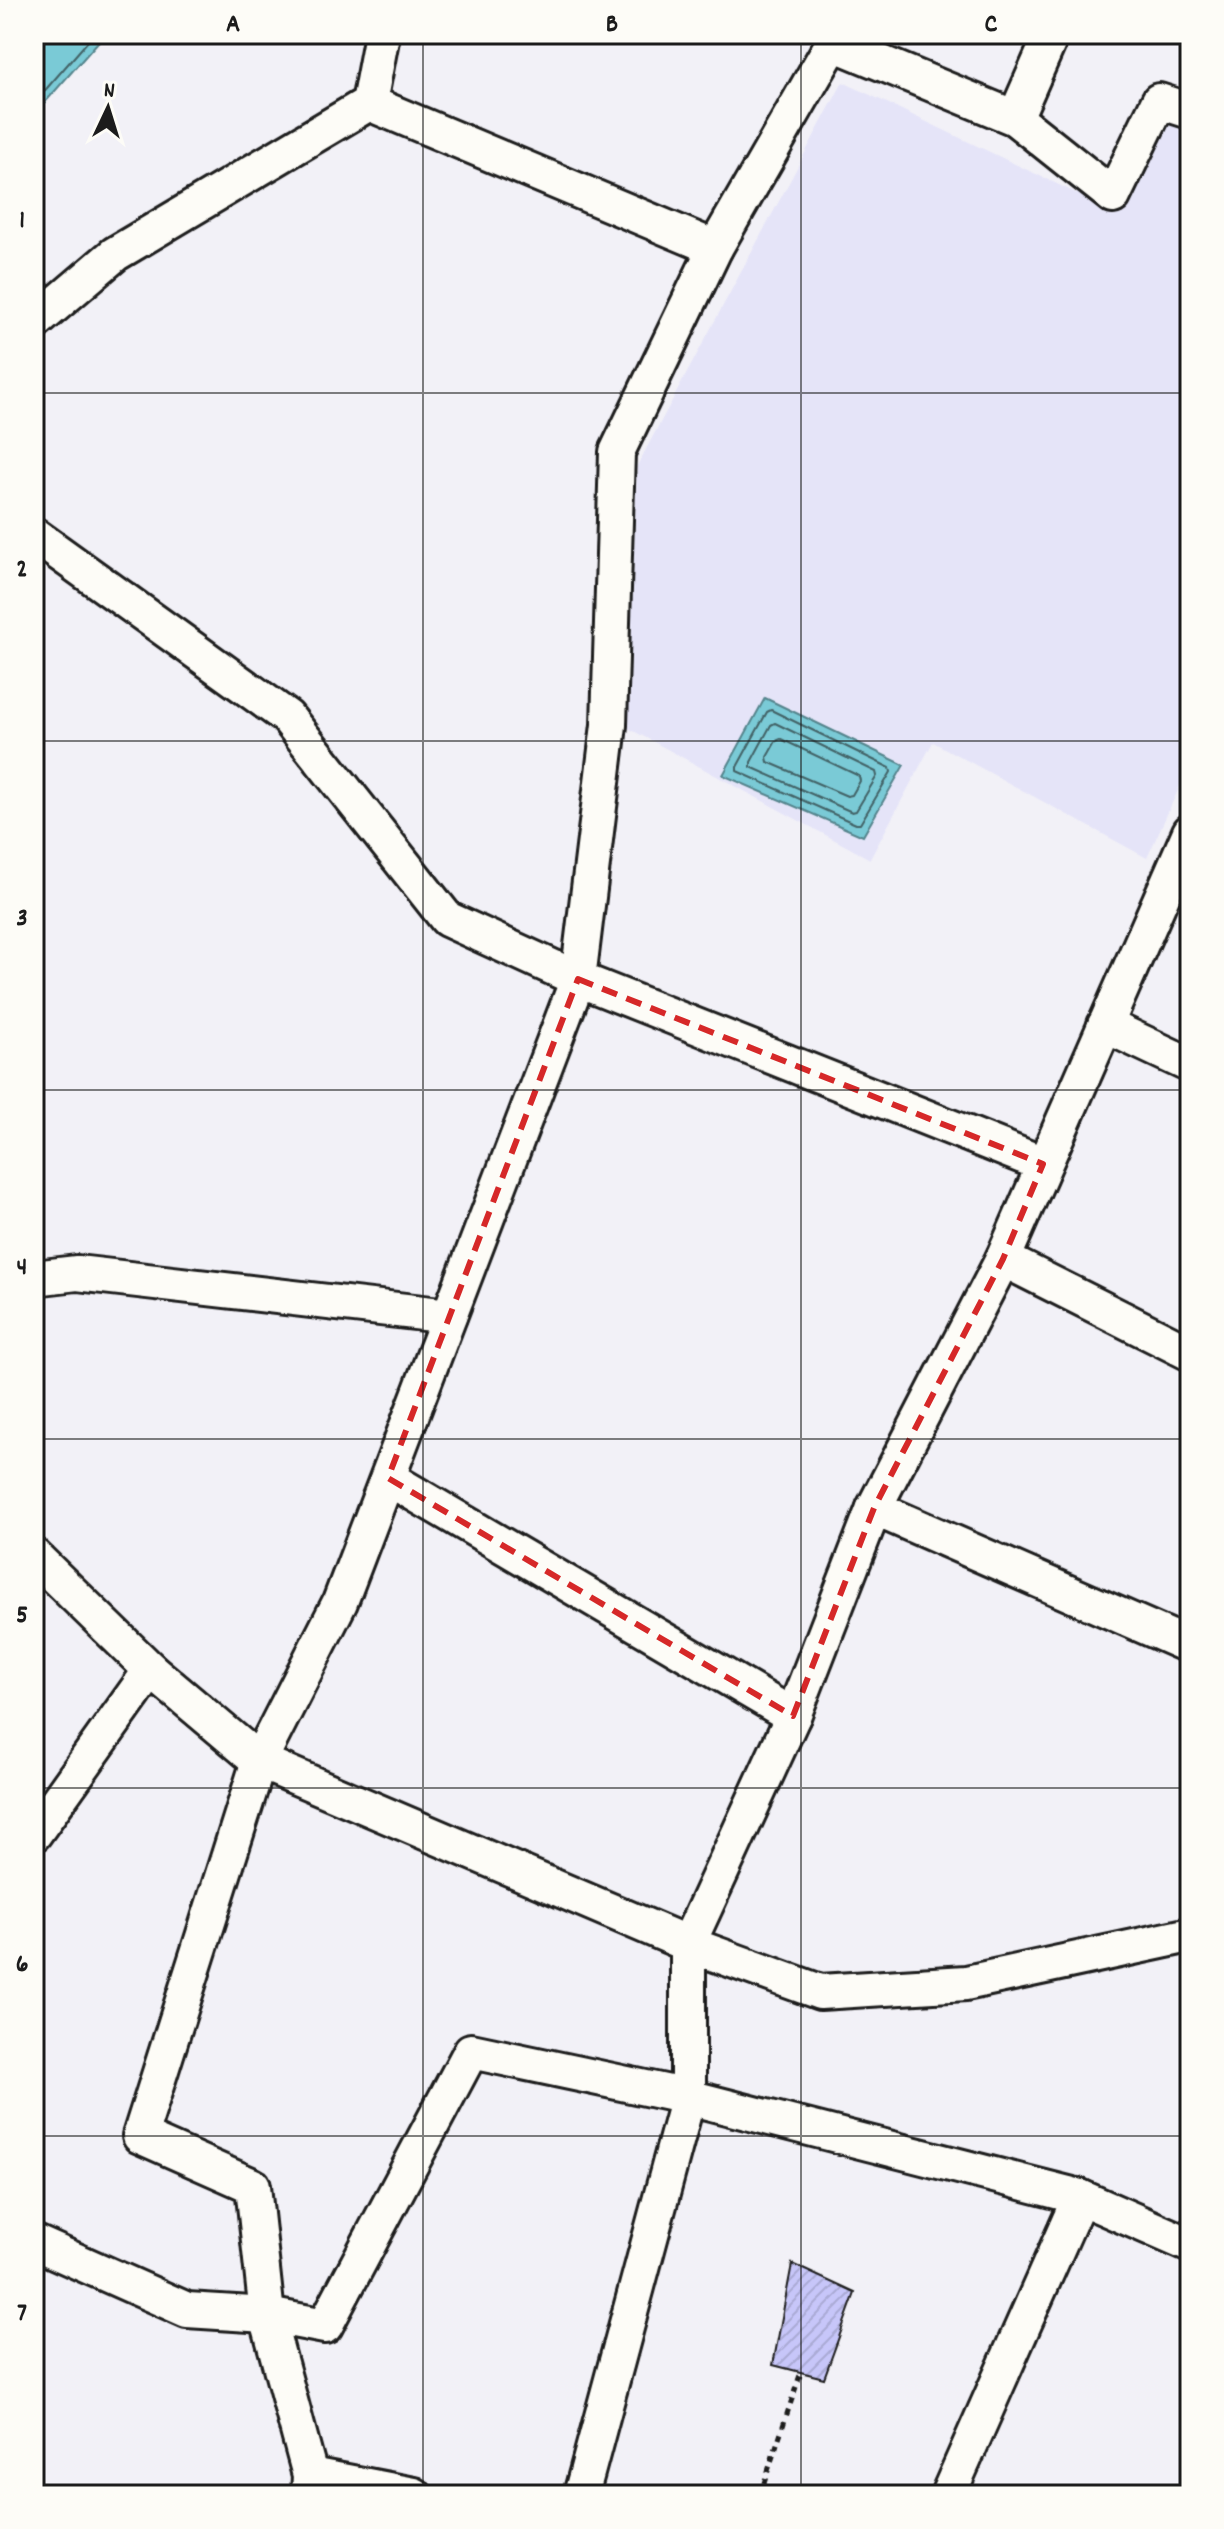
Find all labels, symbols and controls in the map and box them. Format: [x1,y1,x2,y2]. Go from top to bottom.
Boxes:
text: A [226,7,240,44]
text: B [606,7,618,44]
text: C [985,7,998,44]
north arrow [68,68,148,148]
text: N [103,76,116,107]
text: 1 [19,203,25,240]
text: 2 [16,552,28,589]
text: 3 [16,901,28,938]
text: 4 [17,1250,27,1287]
text: 5 [16,1598,28,1635]
text: 6 [16,1947,28,1984]
text: 7 [17,2296,27,2333]

